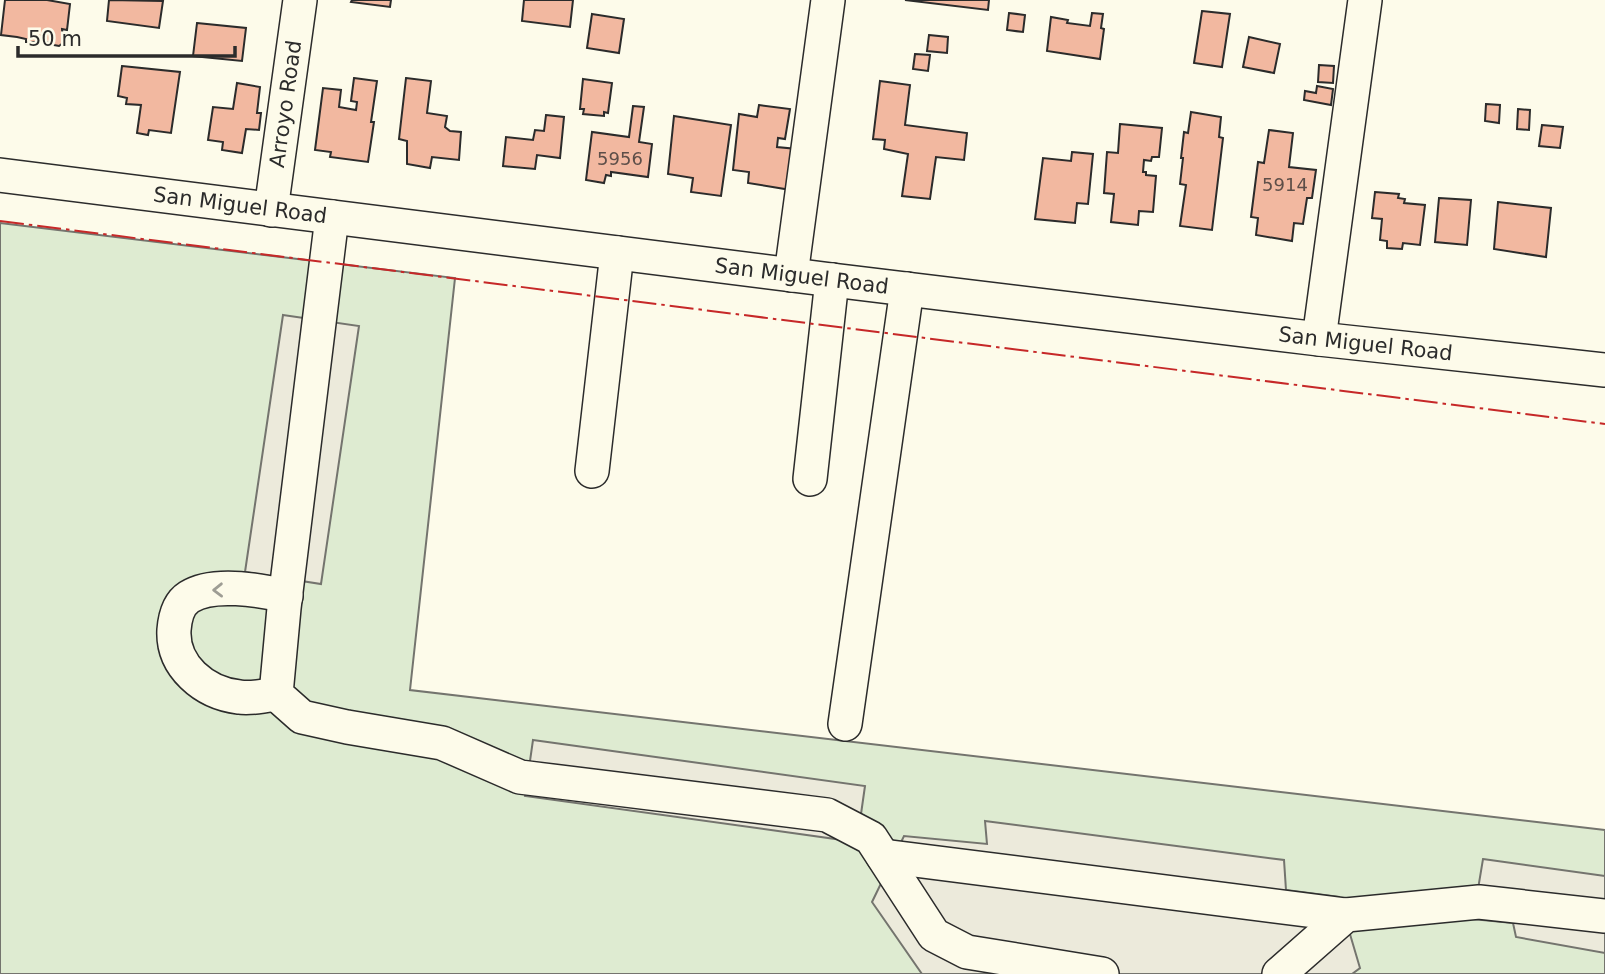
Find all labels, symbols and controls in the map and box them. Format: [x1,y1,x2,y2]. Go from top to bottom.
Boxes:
scale bar [18,14,234,58]
text: 50 m [28,27,82,51]
street label: Arroyo Road [265,39,306,169]
house number: 5956 [597,148,643,169]
house number: 5914 [1262,174,1308,195]
street label: San Miguel Road [152,182,328,228]
street label: San Miguel Road [713,253,890,299]
street label: San Miguel Road [1277,322,1454,365]
one-way arrow [212,582,223,598]

